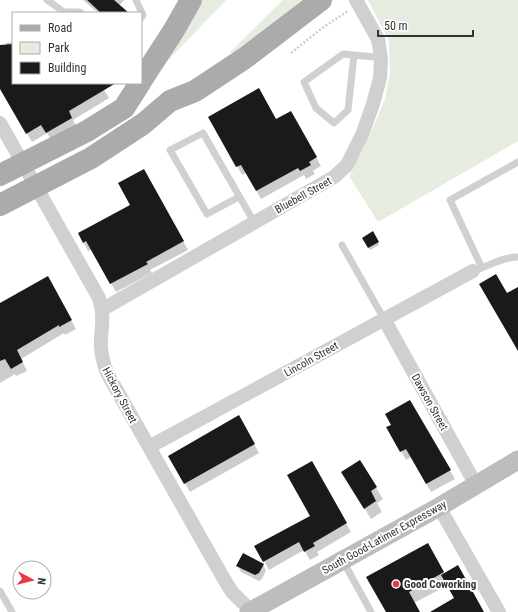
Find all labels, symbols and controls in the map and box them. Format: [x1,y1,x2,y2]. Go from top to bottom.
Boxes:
legend [12,12,142,84]
scale bar [378,12,473,38]
text: 50 m [384,19,408,33]
text: Road [48,21,72,35]
text: Park [48,41,70,55]
text: Building [48,61,86,75]
street label: Bluebell Street [273,174,334,216]
street label: Lincoln Street [282,339,341,380]
street label: Hickory Street [99,365,140,425]
street label: Dawson Street [409,372,450,433]
street label: South Good-Latimer Expressway [320,498,449,577]
north arrow [12,560,52,600]
text: N [35,577,48,586]
place label: Good Coworking [404,578,476,591]
marker: Good Coworking [391,579,401,589]

